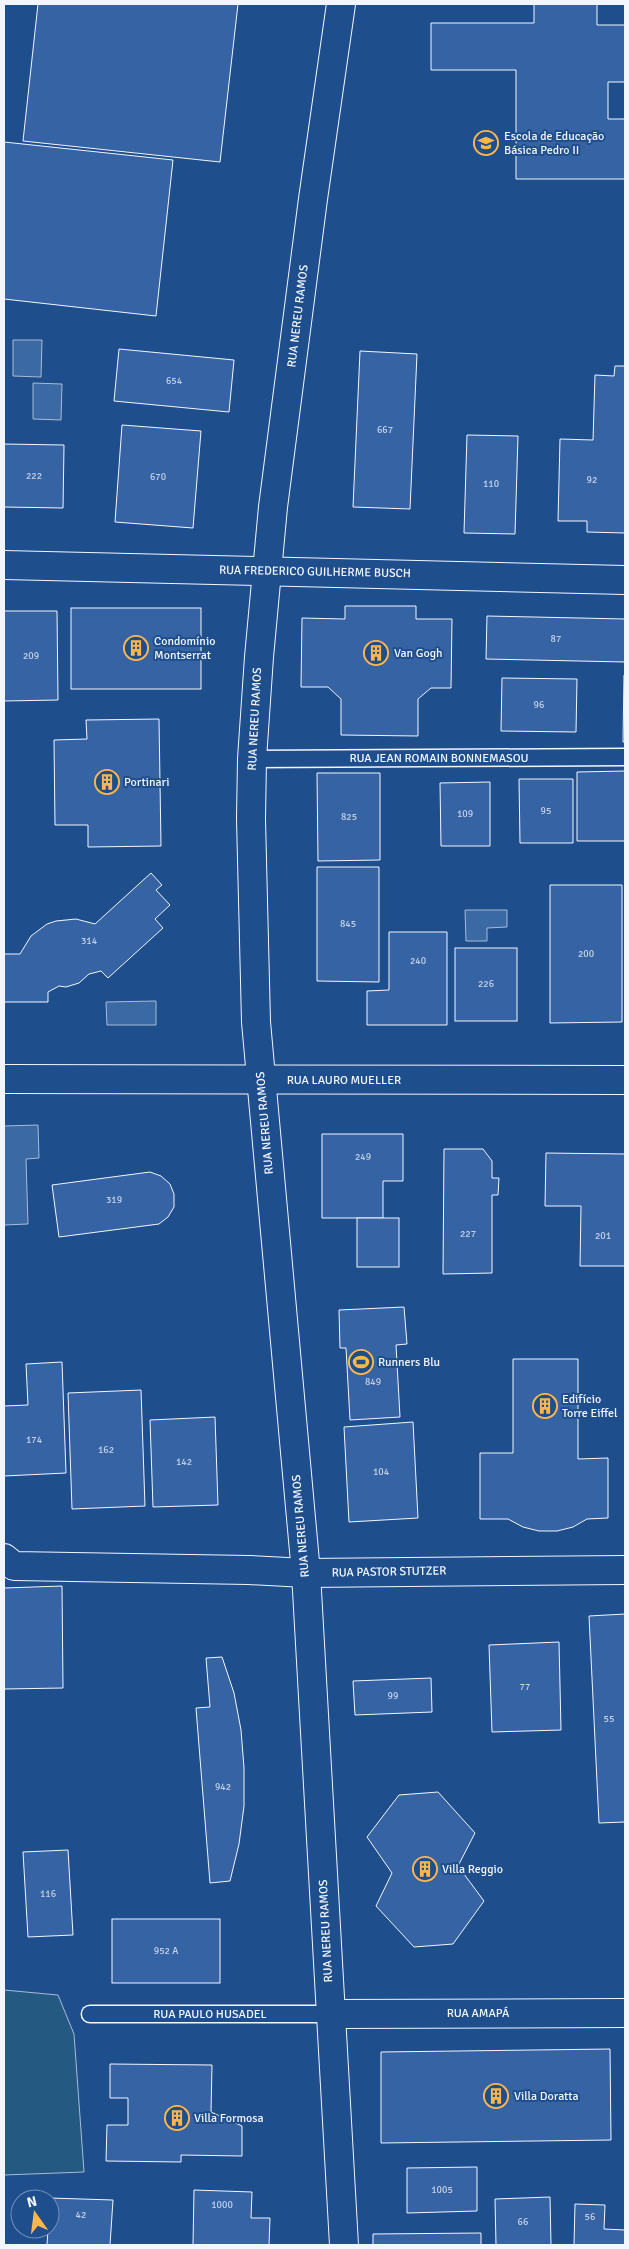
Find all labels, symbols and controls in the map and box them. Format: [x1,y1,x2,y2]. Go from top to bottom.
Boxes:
place label: Escola de Educação Básica Pedro II [504,129,604,158]
school or university icon: Escola de Educação Básica Pedro II [473,130,499,156]
street label: RUA NEREU RAMOS [284,264,312,368]
house number: 654 [166,375,183,387]
house number: 667 [377,424,393,436]
house number: 222 [26,470,42,482]
house number: 670 [150,471,166,483]
house number: 92 [587,474,597,486]
house number: 110 [483,478,499,490]
street label: RUA FREDERICO GUILHERME BUSCH [219,563,411,581]
house number: 87 [551,633,561,645]
place label: Condomínio Montserrat [154,634,215,663]
building icon: Condomínio Montserrat [123,635,149,661]
building icon: Van Gogh [363,640,389,666]
place label: Van Gogh [394,646,443,661]
house number: 209 [23,650,39,662]
street label: RUA NEREU RAMOS [245,667,265,771]
house number: 96 [534,699,544,711]
street label: RUA JEAN ROMAIN BONNEMASOU [349,751,529,766]
building icon: Portinari [94,769,120,795]
place label: Portinari [124,775,169,790]
house number: 95 [541,805,551,817]
house number: 109 [457,808,473,820]
house number: 825 [341,811,357,823]
house number: 845 [340,918,356,930]
house number: 314 [81,935,98,947]
house number: 200 [578,948,594,960]
house number: 240 [410,955,426,967]
house number: 226 [478,978,494,990]
street label: RUA NEREU RAMOS [253,1071,277,1175]
street label: RUA LAURO MUELLER [287,1073,401,1088]
house number: 249 [355,1151,371,1163]
house number: 319 [106,1194,122,1206]
house number: 227 [460,1228,476,1240]
house number: 201 [595,1230,611,1242]
sports icon: Runners Blu [348,1349,374,1375]
place label: Runners Blu [378,1355,440,1370]
house number: 849 [365,1376,381,1388]
place label: Edifício Torre Eiffel [562,1392,618,1421]
building icon: Edifício Torre Eiffel [532,1393,558,1419]
house number: 174 [26,1434,43,1446]
house number: 162 [98,1444,114,1456]
house number: 142 [176,1456,192,1468]
house number: 104 [373,1466,390,1478]
street label: RUA NEREU RAMOS [289,1474,313,1578]
street label: RUA PASTOR STUTZER [331,1563,447,1581]
house number: 77 [520,1681,530,1693]
house number: 99 [388,1690,398,1702]
house number: 55 [604,1713,614,1725]
house number: 942 [215,1781,231,1793]
building icon: Villa Reggio [412,1856,438,1882]
place label: Villa Reggio [442,1862,503,1877]
street label: RUA NEREU RAMOS [316,1879,336,1983]
house number: 116 [40,1888,56,1900]
house number: 952 A [154,1945,178,1957]
street label: RUA AMAPÁ [447,2006,510,2021]
street label: RUA PAULO HUSADEL [153,2007,267,2022]
building icon: Villa Doratta [483,2083,509,2109]
place label: Villa Doratta [514,2089,579,2104]
building icon: Villa Formosa [164,2105,190,2131]
place label: Villa Formosa [194,2111,264,2126]
house number: 1005 [431,2184,453,2196]
north arrow [10,2189,60,2239]
text: N [25,2192,39,2211]
house number: 1000 [211,2199,233,2211]
house number: 42 [76,2209,86,2221]
house number: 56 [585,2211,595,2223]
house number: 66 [518,2216,528,2228]

